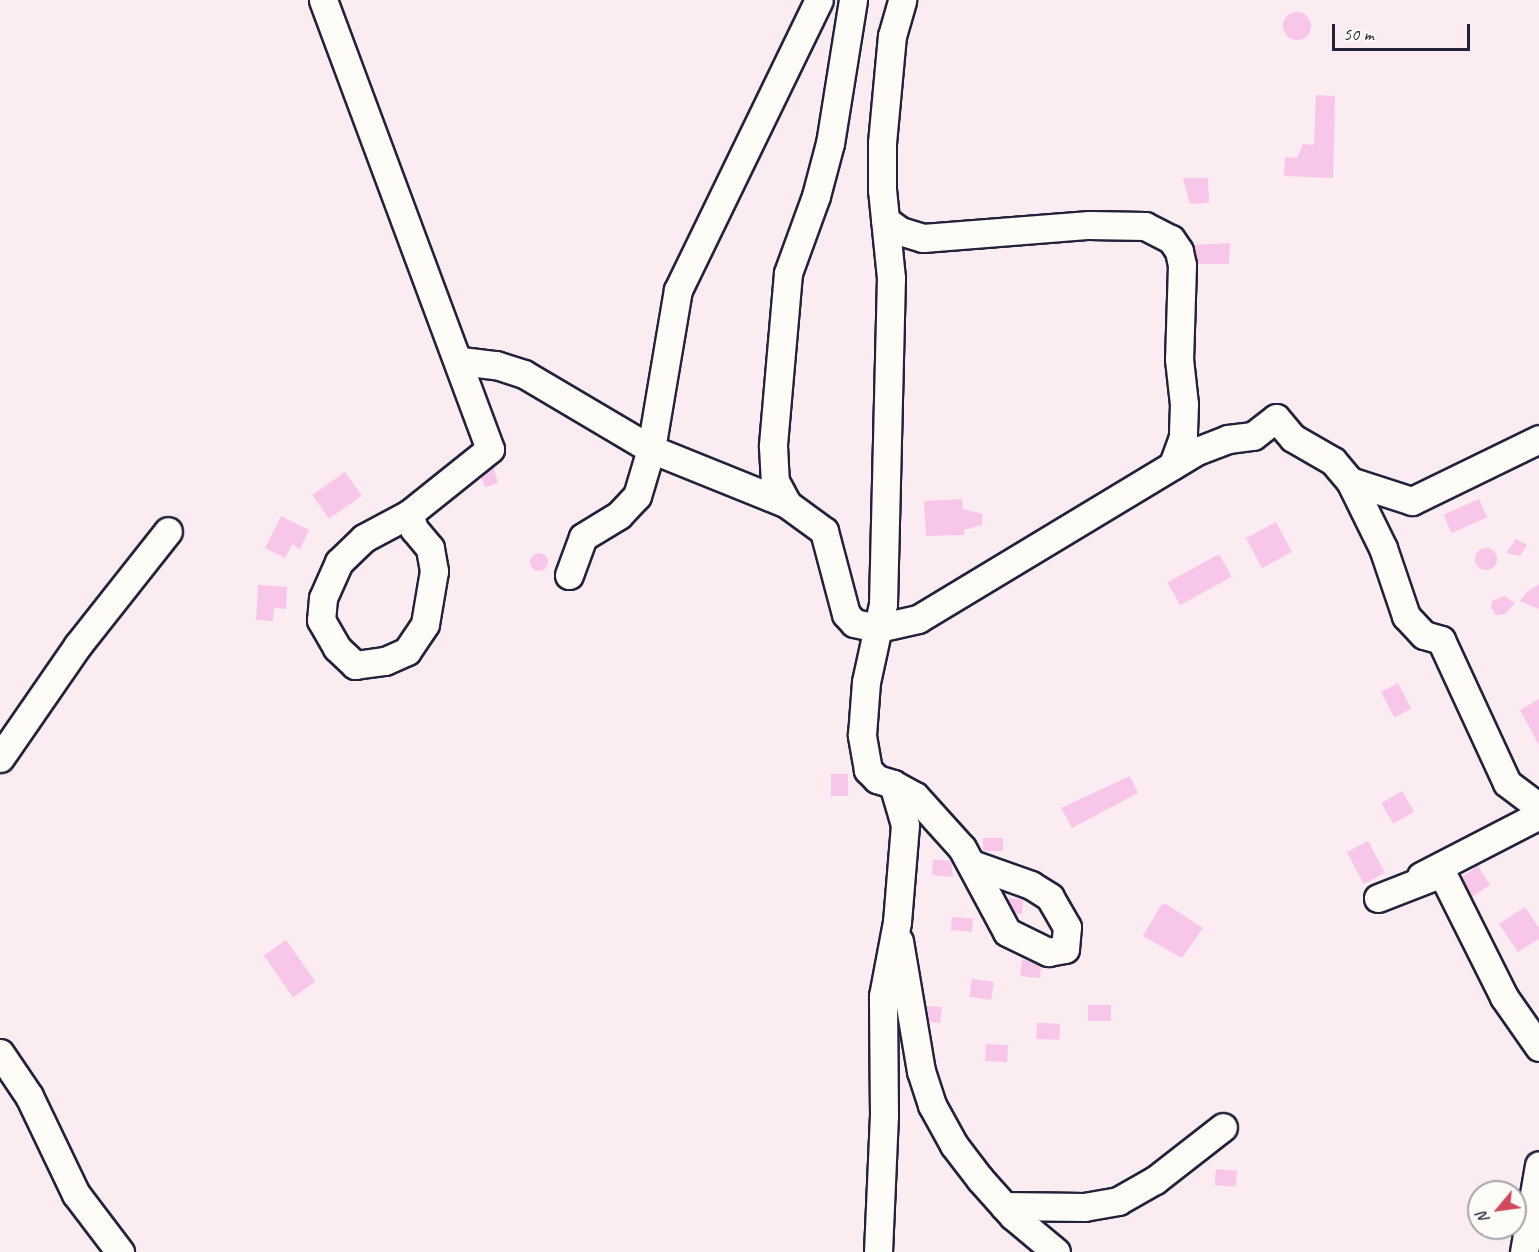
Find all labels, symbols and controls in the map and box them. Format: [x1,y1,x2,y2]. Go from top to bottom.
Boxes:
scale bar [1335,12,1473,50]
text: 50 m [1343,23,1374,45]
north arrow [1467,1180,1527,1240]
text: N [1472,1209,1494,1227]

